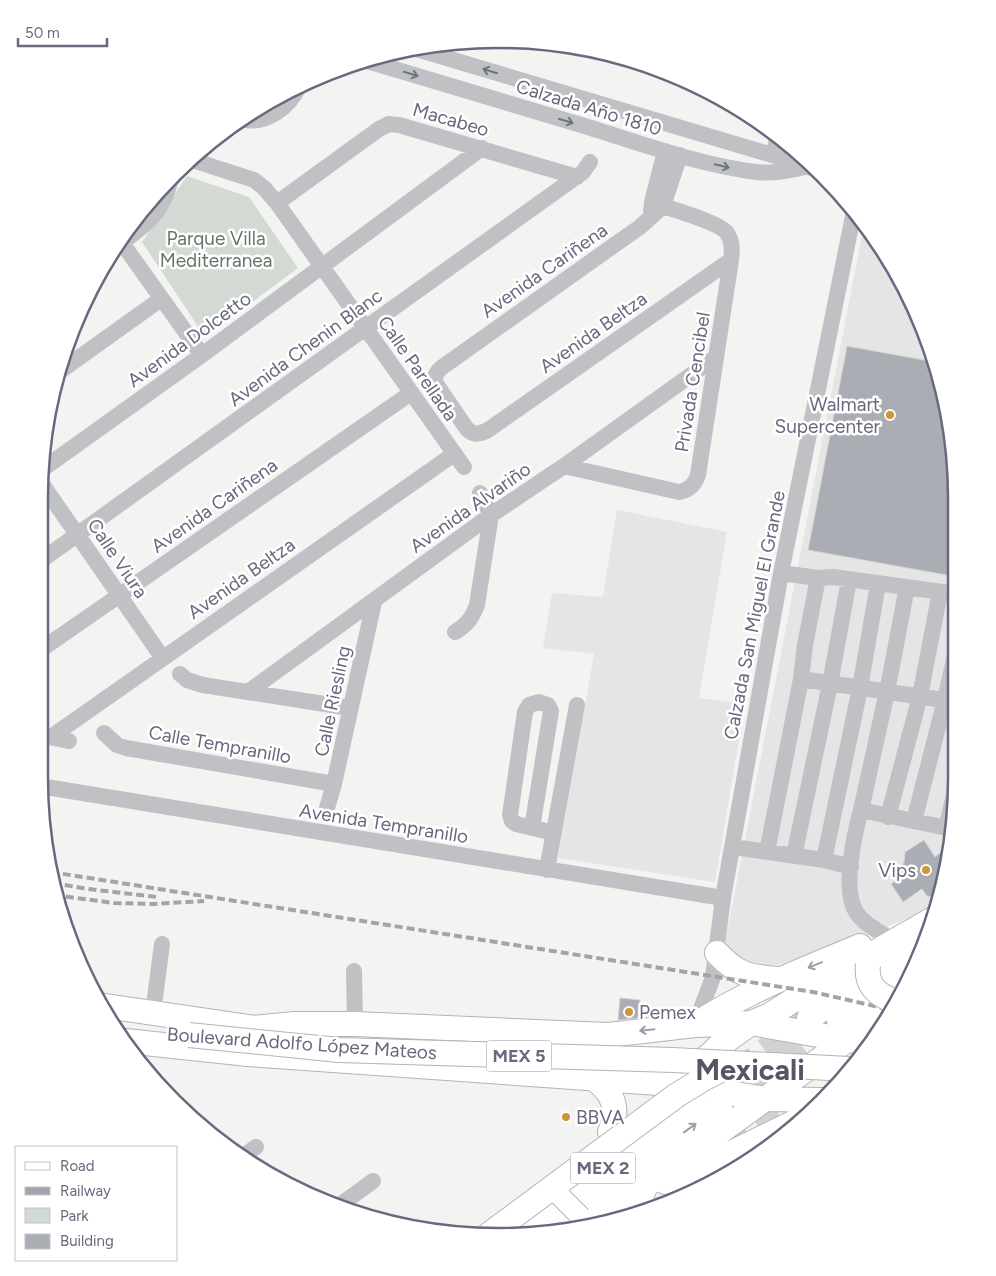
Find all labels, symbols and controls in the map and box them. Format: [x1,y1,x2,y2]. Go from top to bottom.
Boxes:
scale bar [18,15,106,47]
text: 50 m [25,24,60,42]
one-way arrow [483,66,499,76]
one-way arrow [402,70,418,80]
street label: Calzada Año 1810 [513,74,664,141]
street label: Macabeo [410,98,492,141]
one-way arrow [558,116,574,126]
one-way arrow [714,162,730,171]
street label: Avenida Cariñena [477,218,612,322]
park label: Parque Villa Mediterranea [160,227,272,272]
street label: Avenida Chenin Blanc [224,284,387,411]
street label: Avenida Dolcetto [123,287,256,392]
street label: Avenida Beltza [535,287,651,378]
street label: Privada Cencibel [670,310,715,454]
street label: Calle Parellada [373,311,462,425]
place label: Walmart Supercenter [775,393,881,438]
marker: Walmart Supercenter [884,409,896,421]
street label: Avenida Cariñena [147,453,282,557]
street label: Avenida Alvariño [406,457,535,558]
street label: Calzada San Miguel El Grande [719,489,790,741]
street label: Calle Viura [83,514,153,602]
street label: Avenida Beltza [183,533,299,624]
street label: Calle Riesling [310,644,355,759]
street label: Calle Tempranillo [147,721,293,768]
street label: Avenida Tempranillo [298,799,470,848]
place label: Vips [878,859,916,882]
marker: Vips [920,864,932,876]
one-way arrow [808,961,823,970]
place label: Pemex [639,1001,696,1024]
marker: Pemex [623,1006,635,1018]
street label: Boulevard Adolfo López Mateos [166,1023,438,1064]
one-way arrow [639,1025,655,1035]
road number: MEX 5 [486,1040,552,1072]
district label: Mexicali [695,1052,805,1087]
place label: BBVA [576,1106,625,1129]
marker: BBVA [560,1111,572,1123]
one-way arrow [683,1123,696,1134]
legend [15,1146,178,1261]
road number: MEX 2 [570,1152,636,1184]
text: Road [60,1157,95,1175]
text: Railway [60,1182,111,1200]
text: Park [60,1207,89,1225]
text: Building [60,1232,114,1250]

